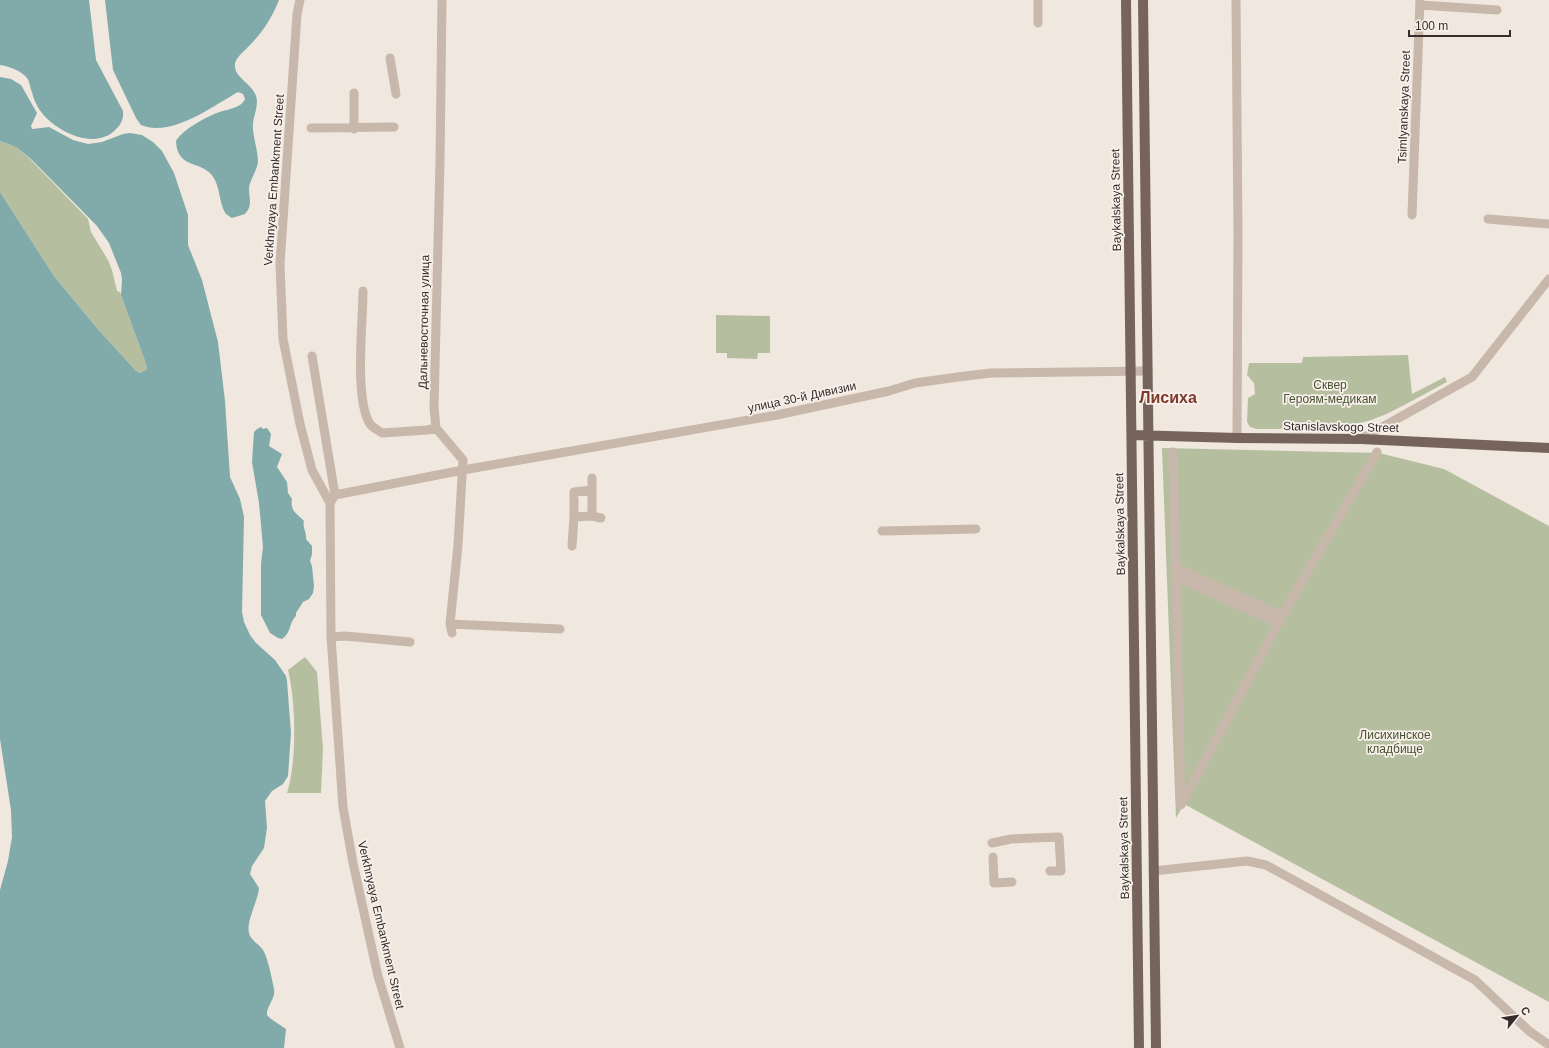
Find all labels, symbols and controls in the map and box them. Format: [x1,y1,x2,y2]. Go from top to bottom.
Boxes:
scale bar [1409,12,1510,38]
text: 100 m [1415,19,1448,33]
street label: Tsimlyanskaya Street [1395,49,1413,164]
street label: Verkhnyaya Embankment Street [261,93,287,266]
street label: Baykalskaya Street [1108,148,1124,251]
street label: Дальневосточная улица [416,254,432,389]
park label: Сквер Героям-медикам [1283,378,1377,406]
street label: улица 30-й Дивизии [746,379,858,415]
district label: Лисиха [1139,389,1197,406]
street label: Stanislavskogo Street [1283,419,1400,435]
street label: Baykalskaya Street [1112,472,1128,575]
park label: Лисихинское кладбище [1359,728,1431,756]
street label: Baykalskaya Street [1116,796,1132,899]
street label: Verkhnyaya Embankment Street [355,840,407,1011]
north arrow [1497,996,1537,1036]
text: С [1518,1005,1533,1017]

